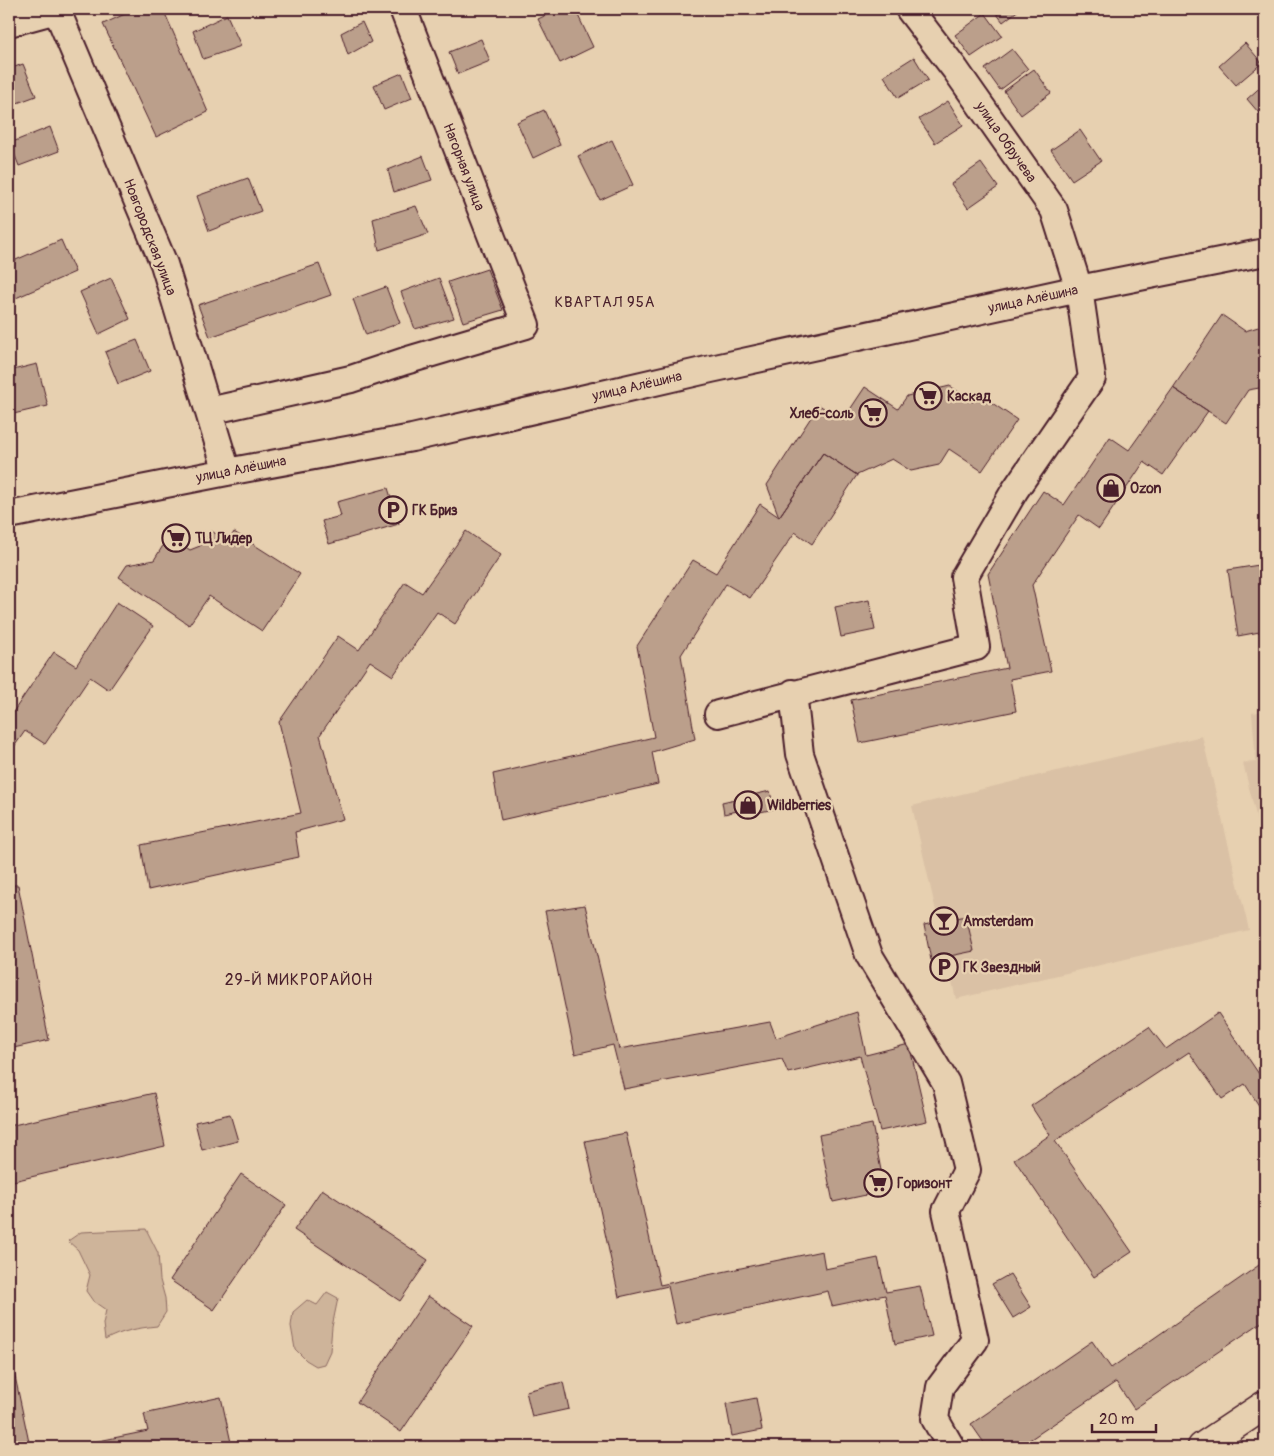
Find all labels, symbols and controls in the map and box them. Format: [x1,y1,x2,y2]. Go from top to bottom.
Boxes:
street label: улица Обручева [971,97,1040,186]
street label: Нагорная улица [440,121,488,213]
street label: Новгородская улица [120,176,180,298]
street label: улица Алёшина [985,281,1080,317]
district label: КВАРТАЛ 95А [554,293,656,312]
street label: улица Алёшина [590,367,684,405]
supermarket icon: Каскад [913,381,943,411]
place label: Каскад [947,388,991,405]
supermarket icon: Хлеб-соль [858,398,888,428]
place label: Хлеб-соль [790,405,854,422]
street label: улица Алёшина [193,452,288,486]
shop icon: Ozon [1096,473,1126,503]
place label: Ozon [1130,480,1162,497]
parking icon: ГК Бриз [378,495,408,525]
place label: ГК Бриз [412,502,458,519]
supermarket icon: ТЦ Лидер [161,523,191,553]
place label: ТЦ Лидер [194,530,253,547]
shop icon: Wildberries [733,790,763,820]
place label: Wildberries [767,797,832,814]
bar icon: Amsterdam [929,906,959,936]
place label: Amsterdam [963,913,1034,930]
parking icon: ГК Звездный [929,952,959,982]
place label: ГК Звездный [963,959,1041,976]
district label: 29-Й МИКРОРАЙОН [225,970,373,990]
supermarket icon: Горизонт [863,1168,893,1198]
place label: Горизонт [897,1175,953,1192]
scale bar [1092,1401,1155,1433]
text: 20 m [1099,1410,1134,1429]

